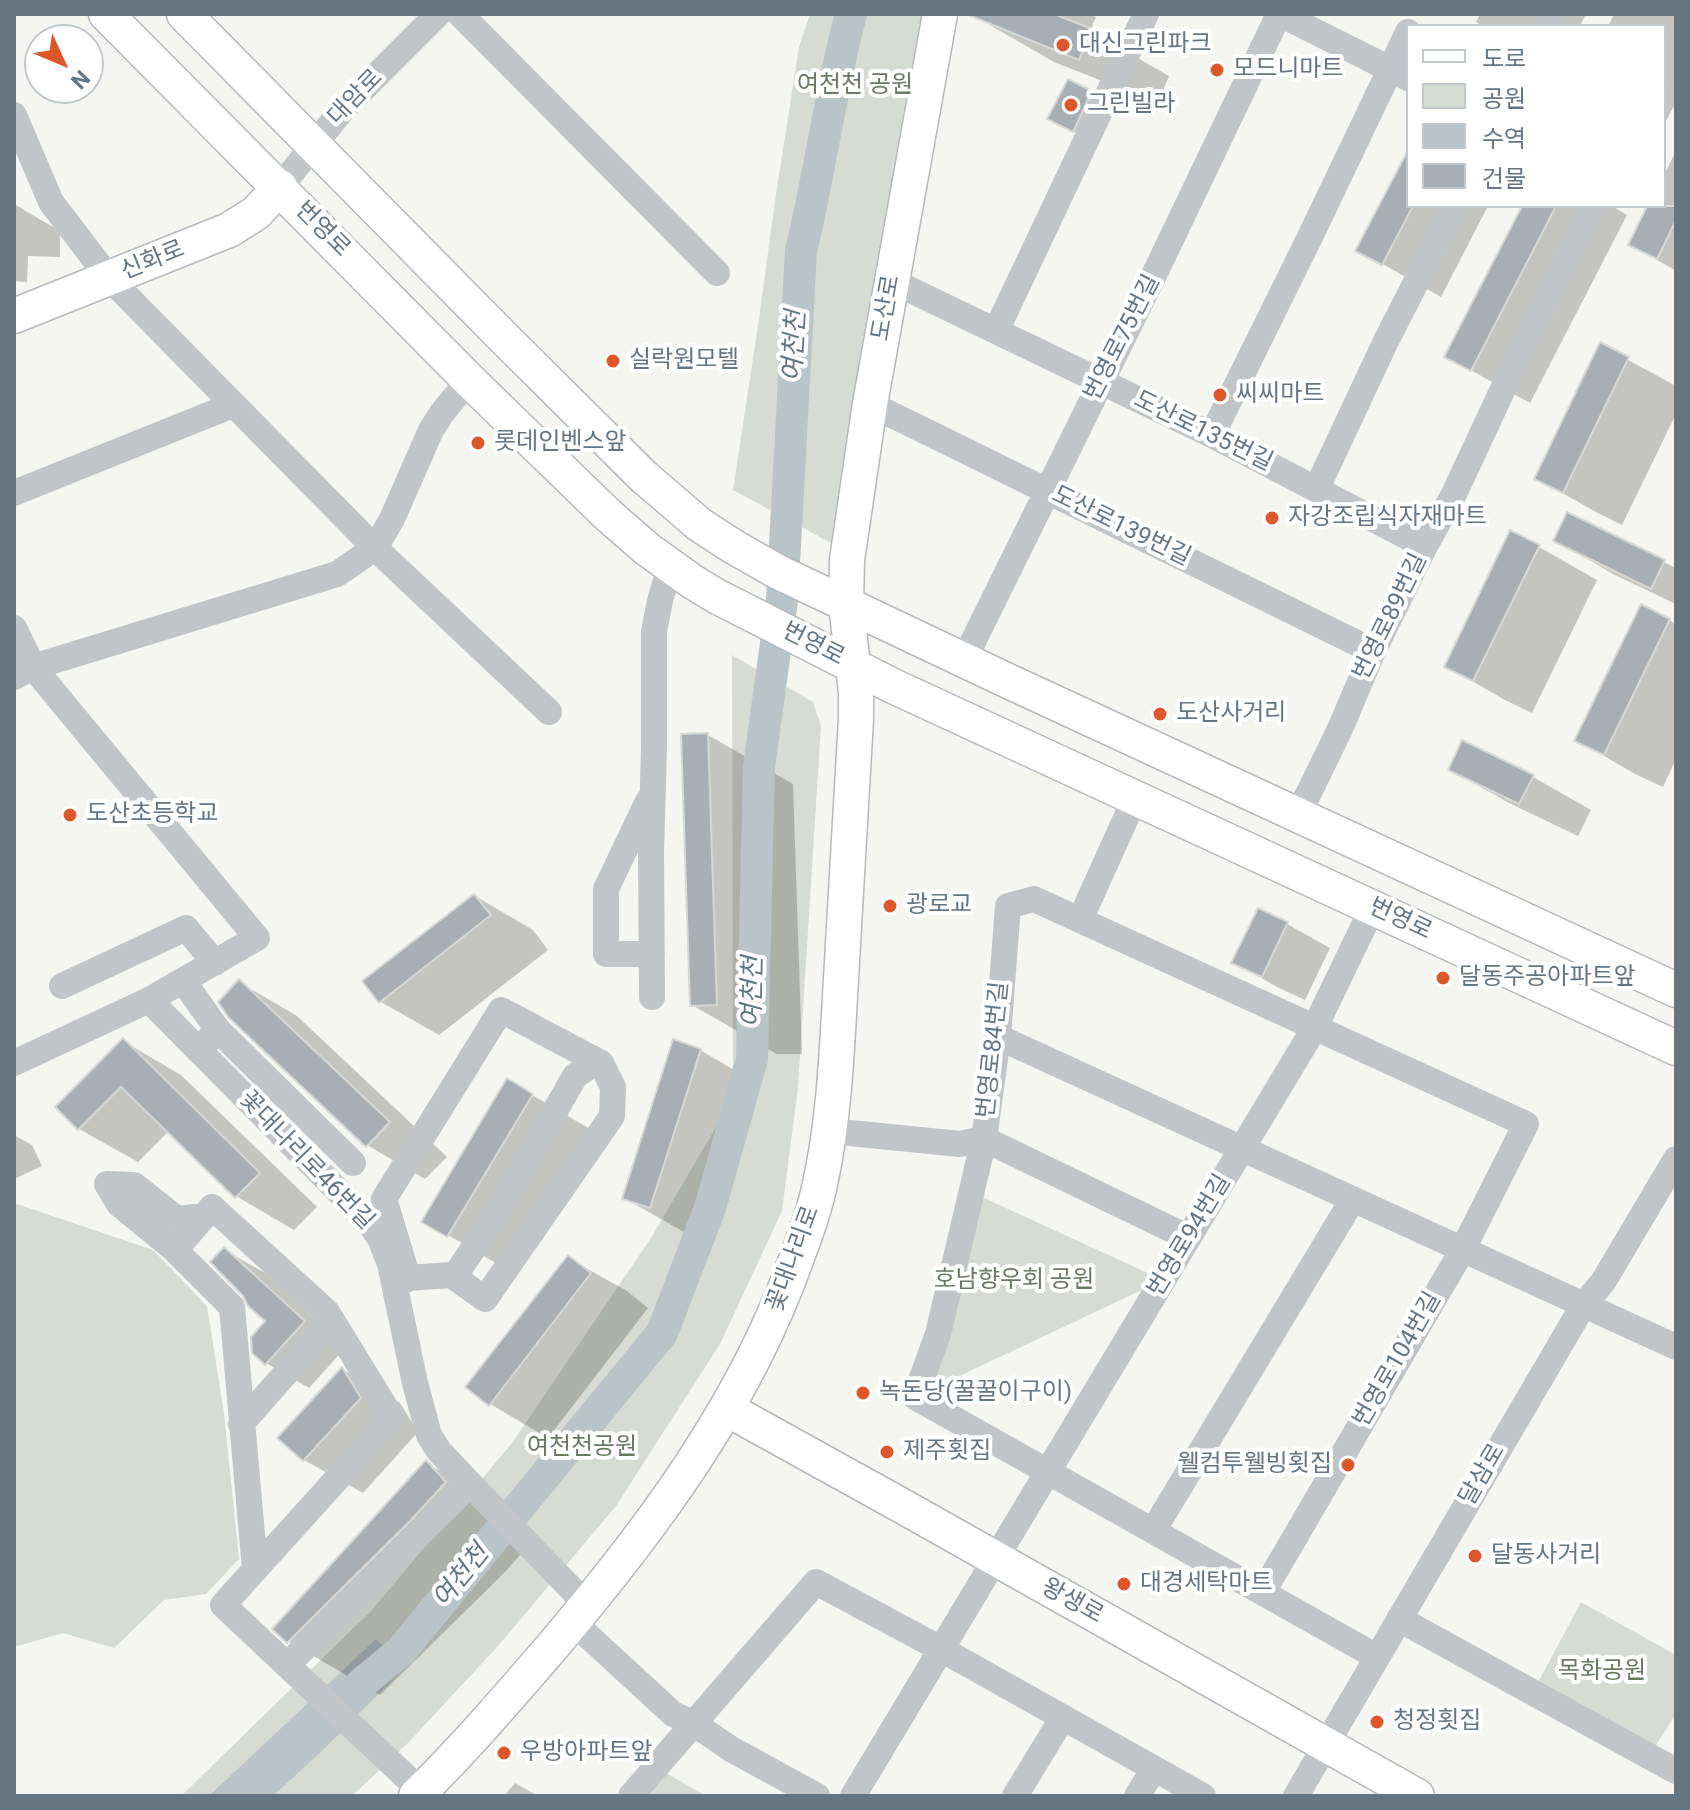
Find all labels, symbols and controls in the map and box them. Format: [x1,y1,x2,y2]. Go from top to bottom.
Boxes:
north arrow [24,24,104,104]
legend [1406,24,1666,208]
place label: 대신그린파크 [1079,31,1211,59]
marker: 대신그린파크 [1054,36,1072,54]
text: 도로 [1482,45,1526,73]
place label: 모드니마트 [1233,56,1343,84]
marker: 모드니마트 [1208,61,1226,79]
street label: 대암로 [323,64,389,132]
text: N [66,65,95,94]
park label: 여천천 공원 [797,72,913,100]
text: 공원 [1482,85,1526,113]
place label: 그린빌라 [1087,91,1175,119]
marker: 그린빌라 [1062,96,1080,114]
text: 수역 [1482,125,1526,153]
text: 건물 [1482,165,1526,193]
street label: 번영로 [288,196,356,264]
street label: 신화로 [117,235,189,287]
street label: 번영로75번길 [1079,270,1167,406]
street label: 도산로 [867,273,907,343]
water label: 여천천 [779,309,813,383]
place label: 실락원모텔 [629,347,739,375]
marker: 실락원모텔 [604,352,622,370]
place label: 씨씨마트 [1236,381,1324,409]
street label: 도산로135번길 [1129,386,1277,478]
marker: 씨씨마트 [1211,386,1229,404]
place label: 롯데인벤스앞 [494,429,626,457]
marker: 롯데인벤스앞 [469,434,487,452]
street label: 도산로139번길 [1047,481,1195,573]
place label: 자강조립식자재마트 [1288,504,1487,532]
marker: 자강조립식자재마트 [1263,509,1281,527]
street label: 번영로89번길 [1348,549,1434,685]
street label: 번영로 [777,617,849,673]
place label: 도산사거리 [1176,700,1286,728]
marker: 도산사거리 [1151,705,1169,723]
place label: 도산초등학교 [86,801,218,829]
marker: 도산초등학교 [61,806,79,824]
place label: 광로교 [906,892,972,920]
street label: 번영로 [1364,893,1436,947]
marker: 광로교 [881,897,899,915]
water label: 여천천 [738,956,770,1028]
place label: 달동주공아파트앞 [1459,964,1636,992]
marker: 달동주공아파트앞 [1434,969,1452,987]
street label: 번영로84번길 [972,980,1016,1120]
street label: 꽃대나리로46번길 [233,1086,379,1236]
street label: 번영로94번길 [1142,1170,1238,1302]
street label: 꽃대나리로 [762,1202,826,1316]
park label: 호남향우회 공원 [934,1267,1094,1295]
street label: 번영로104번길 [1348,1287,1448,1433]
place label: 녹돈당(꿀꿀이구이) [879,1379,1072,1407]
marker: 녹돈당(꿀꿀이구이) [854,1384,872,1402]
park label: 여천천공원 [527,1434,637,1462]
place label: 제주횟집 [903,1438,991,1466]
street label: 달삼로 [1454,1439,1512,1511]
marker: 제주횟집 [878,1443,896,1461]
place label: 웰컴투웰빙횟집 [1177,1451,1332,1479]
marker: 웰컴투웰빙횟집 [1339,1456,1357,1474]
water label: 여천천 [427,1539,497,1615]
place label: 달동사거리 [1491,1542,1601,1570]
marker: 달동사거리 [1466,1547,1484,1565]
place label: 대경세탁마트 [1140,1570,1272,1598]
street label: 왕생로 [1036,1573,1108,1631]
marker: 대경세탁마트 [1115,1575,1133,1593]
park label: 목화공원 [1558,1658,1646,1686]
place label: 청정횟집 [1393,1708,1481,1736]
marker: 청정횟집 [1368,1713,1386,1731]
place label: 우방아파트앞 [520,1739,652,1767]
marker: 우방아파트앞 [495,1744,513,1762]

